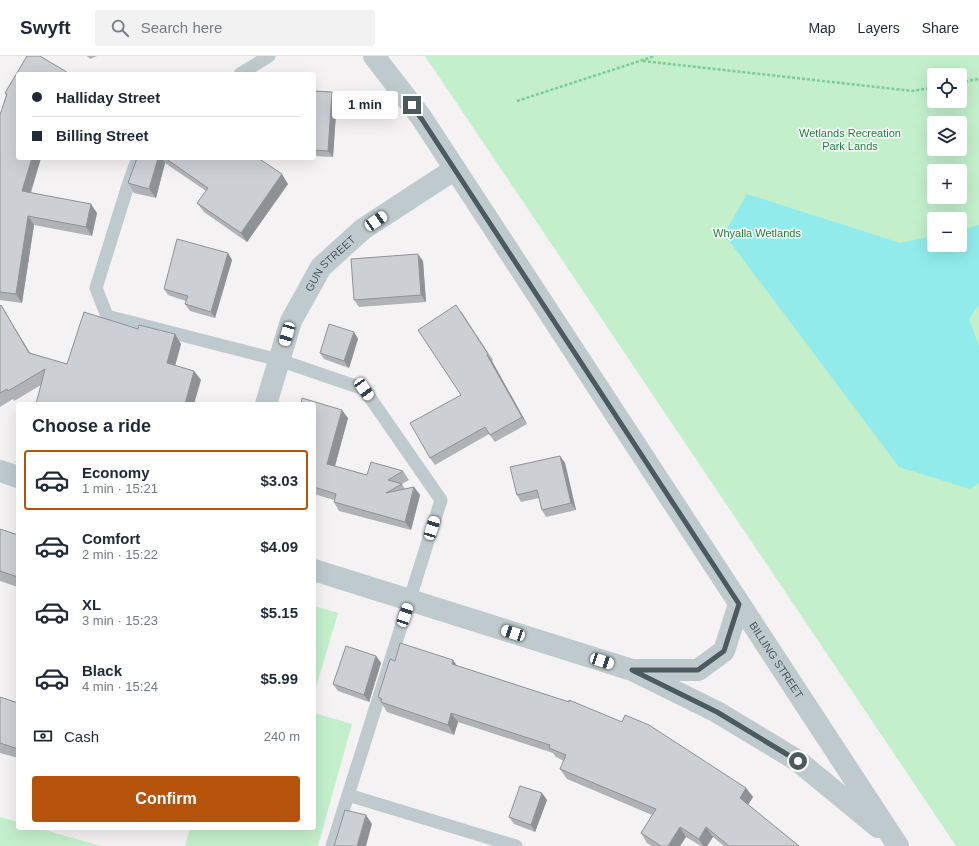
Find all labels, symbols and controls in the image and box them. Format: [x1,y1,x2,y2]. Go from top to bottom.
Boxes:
search box [95,10,375,46]
text: Swyft [20,17,71,38]
icon: search [109,17,131,39]
text: Search here [141,19,222,36]
text: Map [808,20,836,36]
text: Layers [858,20,900,36]
text: Share [922,20,959,36]
map controls [927,68,967,252]
button: locate [927,68,967,108]
text: Halliday Street [56,89,160,106]
callout: 1 min [332,91,398,119]
route end [403,96,421,114]
text: 1 min [348,97,382,112]
button: layers [927,116,967,156]
text: Billing Street [56,127,149,144]
park label: Wetlands Recreation Park Lands [799,127,901,152]
button: + [927,164,967,204]
car [363,209,389,233]
button: − [927,212,967,252]
park label: Whyalla Wetlands [713,227,801,239]
street label: GUN STREET [303,233,358,293]
car [278,321,296,347]
car [352,376,376,402]
text: Choose a ride [32,416,151,436]
icon: car [34,462,70,498]
text: Economy [82,464,150,481]
text: $3.03 [260,472,298,489]
text: 1 min · 15:21 [82,481,158,496]
car [423,515,441,541]
icon: car [34,528,70,564]
text: Comfort [82,530,140,547]
text: $4.09 [260,538,298,555]
text: 2 min · 15:22 [82,547,158,562]
icon: car [34,594,70,630]
text: XL [82,596,101,613]
car [396,602,414,628]
text: $5.15 [260,604,298,621]
text: 3 min · 15:23 [82,613,158,628]
street label: BILLING STREET [747,620,806,701]
car [500,624,526,642]
car [589,652,615,670]
icon: car [34,660,70,696]
text: Black [82,662,122,679]
text: $5.99 [260,670,298,687]
text: 4 min · 15:24 [82,679,158,694]
icon: cash [32,725,54,747]
text: Cash [64,728,99,745]
text: 240 m [264,729,300,744]
route start [789,752,807,770]
button: Confirm [32,776,300,822]

